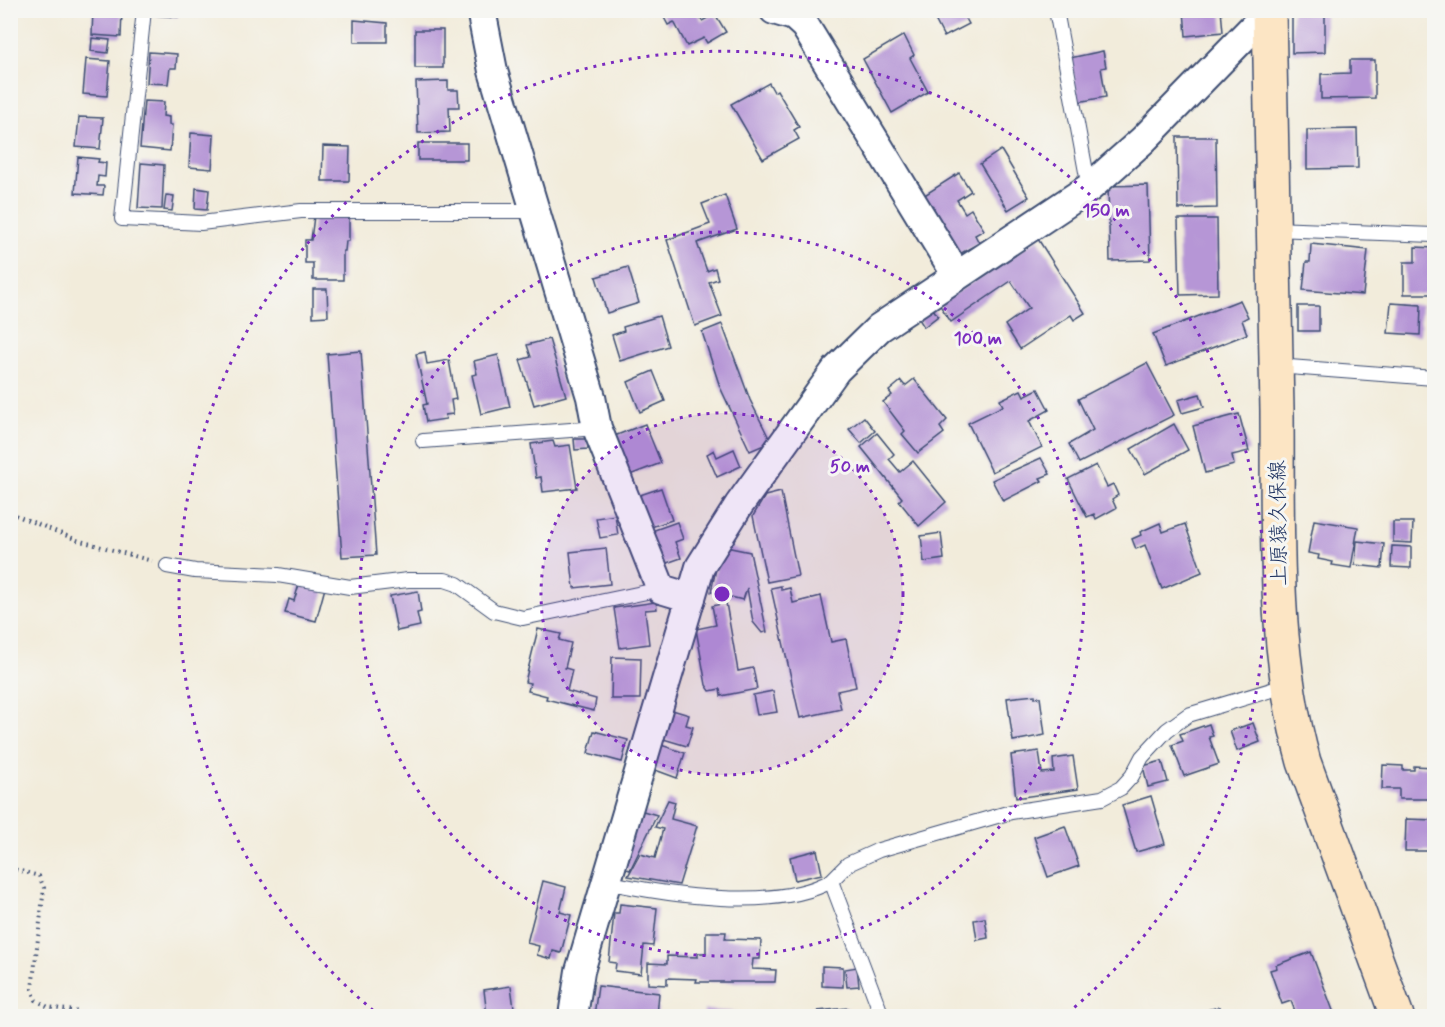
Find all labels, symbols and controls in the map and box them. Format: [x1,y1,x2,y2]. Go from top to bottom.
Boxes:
text: 150 m [1082,199,1130,223]
text: 100 m [954,327,1002,351]
text: 50 m [830,455,870,479]
street label: 上原猿久保線 [1264,460,1294,586]
centre of rings [712,584,732,604]

